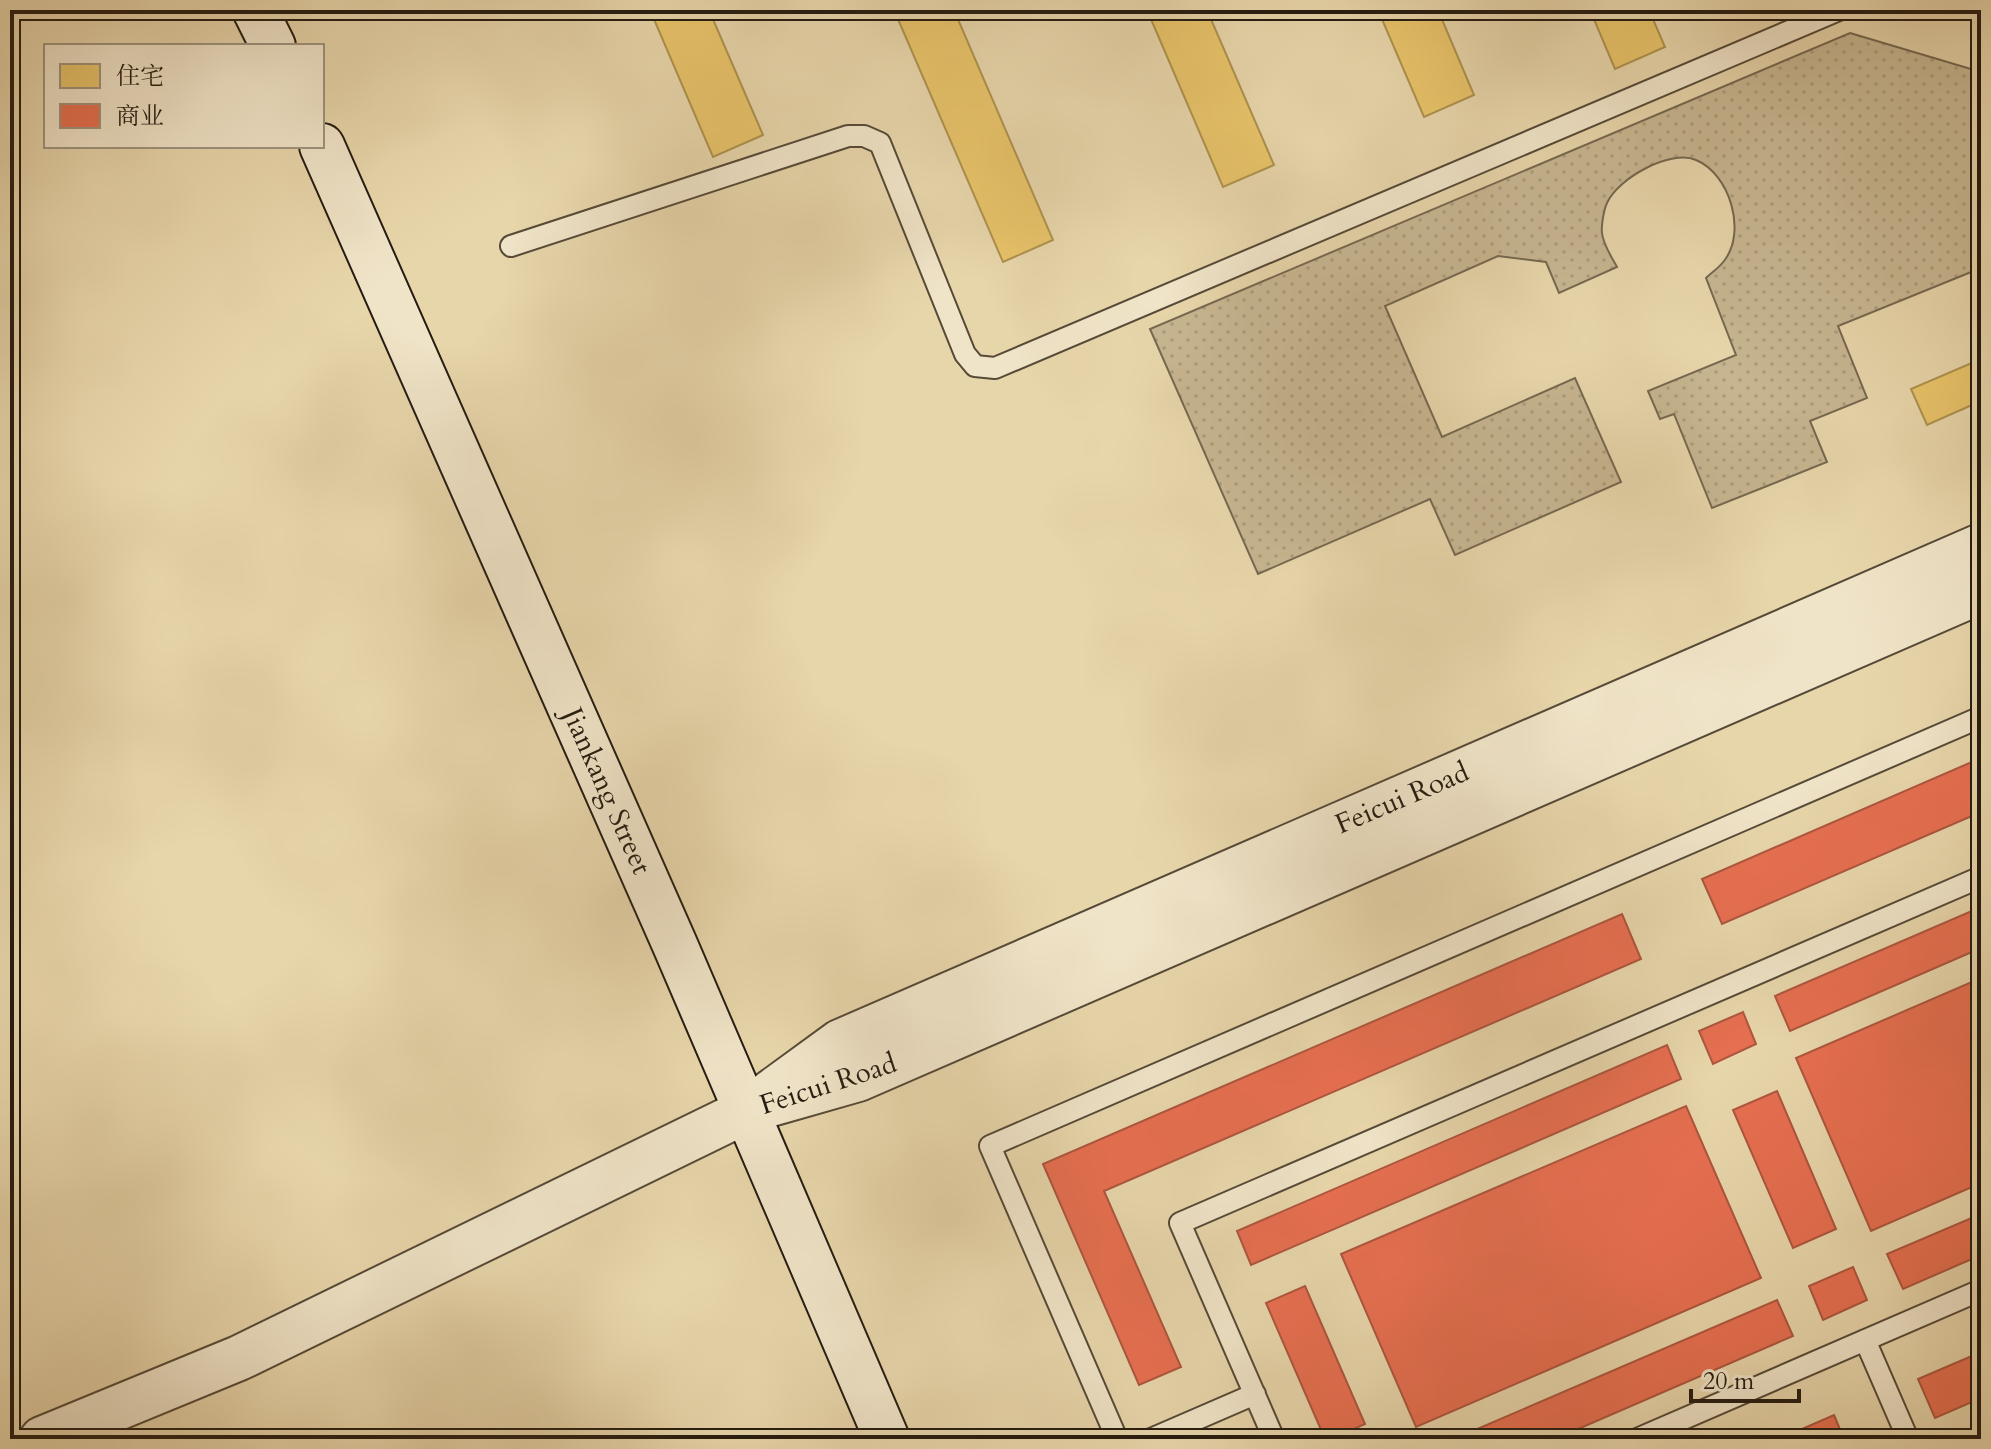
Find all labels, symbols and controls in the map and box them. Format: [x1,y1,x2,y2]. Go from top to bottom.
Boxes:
legend [44,44,324,148]
text: 住宅 [116,60,164,93]
text: 商业 [116,100,164,133]
street label: Jiankang Street [552,698,661,881]
street label: Feicui Road [1329,753,1475,843]
street label: Feicui Road [755,1044,901,1124]
scale bar [1691,1353,1799,1403]
text: 20 m [1703,1365,1755,1398]

